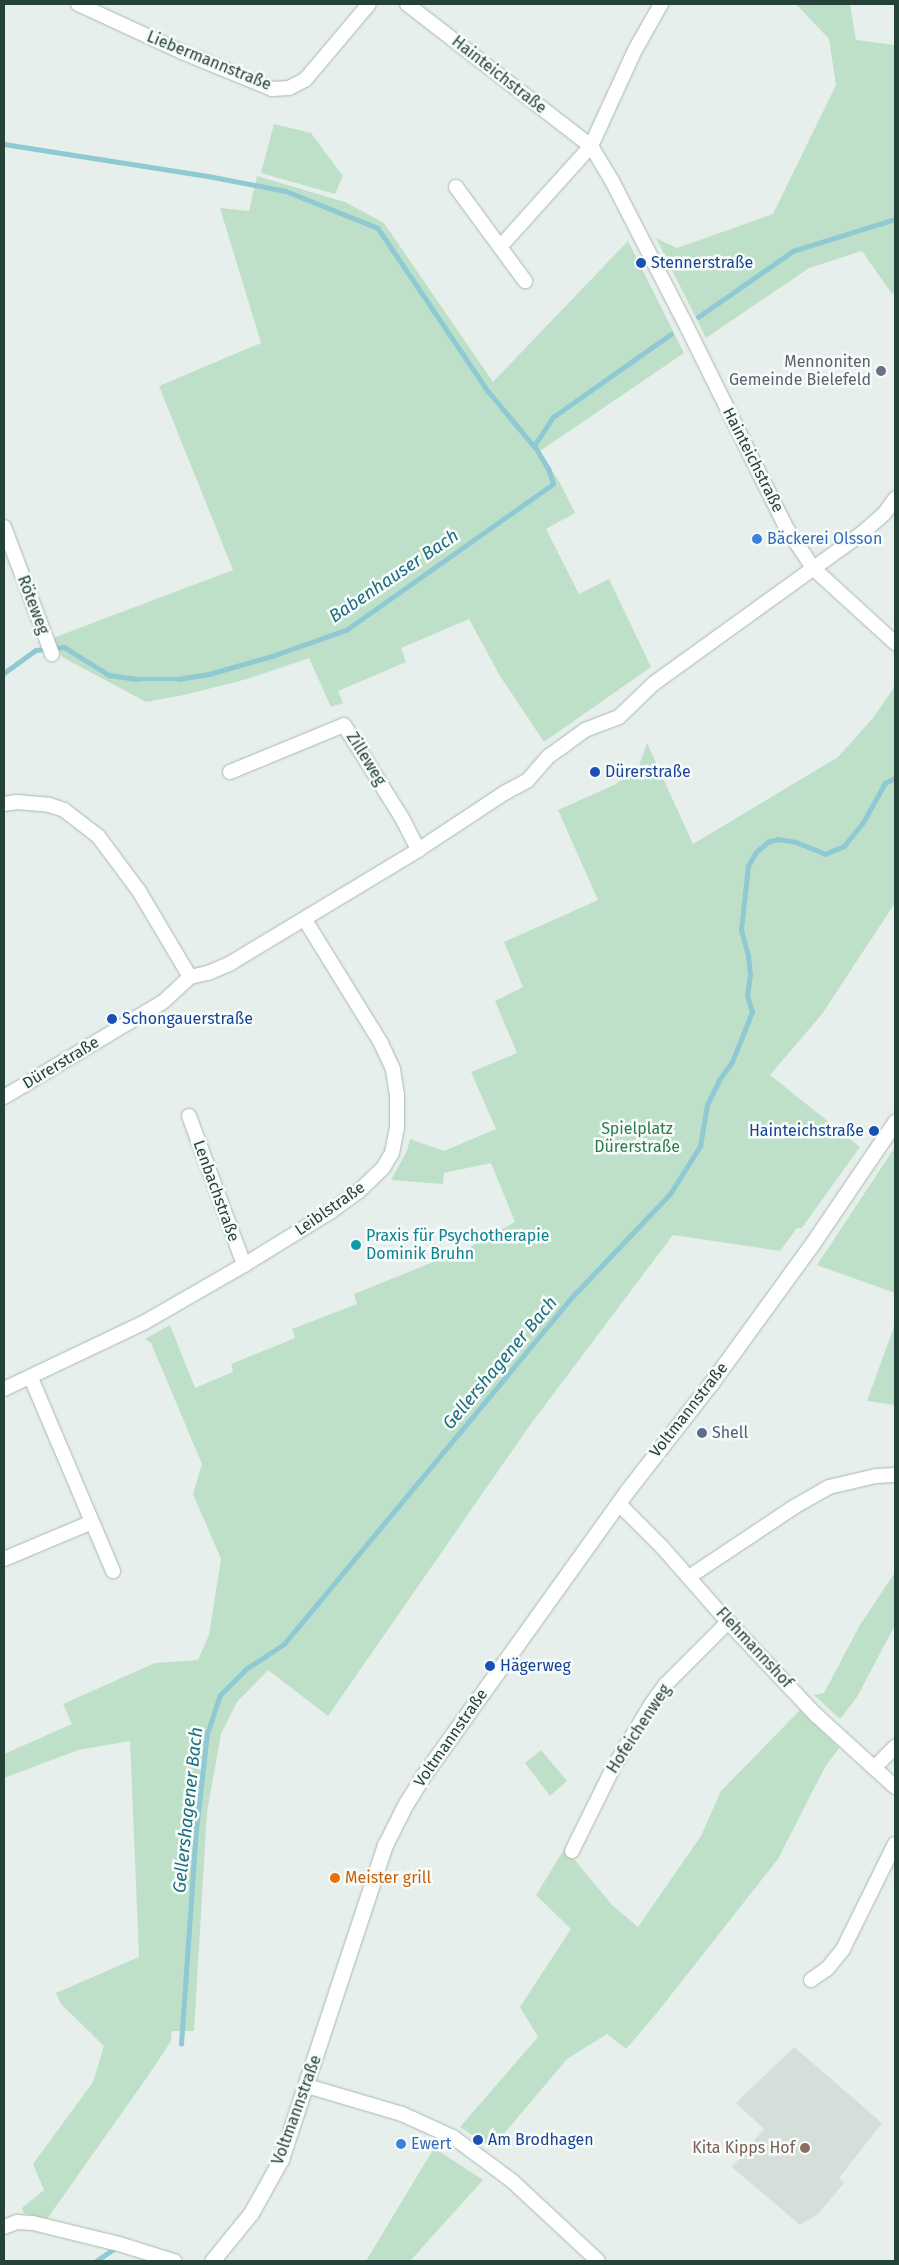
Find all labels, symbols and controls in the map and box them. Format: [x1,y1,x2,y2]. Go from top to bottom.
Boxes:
street label: Liebermannstraße [144,27,274,95]
street label: Hainteichstraße [448,32,550,118]
place label: Stennerstraße [651,253,753,273]
marker: Stennerstraße [635,257,647,269]
place label: Mennoniten Gemeinde Bielefeld [729,352,871,390]
marker: Mennoniten Gemeinde Bielefeld [875,365,887,377]
street label: Hainteichstraße [718,404,788,516]
water label: Babenhauser Bach [325,525,463,627]
place label: Bäckerei Olsson [767,529,882,549]
marker: Bäckerei Olsson [751,533,763,545]
street label: Röteweg [13,573,53,637]
street label: Zilleweg [342,729,390,789]
place label: Dürerstraße [605,762,691,782]
marker: Dürerstraße [589,766,601,778]
place label: Schongauerstraße [122,1009,253,1029]
marker: Schongauerstraße [106,1013,118,1025]
street label: Dürerstraße [19,1033,103,1093]
park label: Spielplatz Dürerstraße [594,1119,680,1157]
place label: Hainteichstraße [749,1121,864,1141]
marker: Hainteichstraße [868,1125,880,1137]
street label: Lenbachstraße [189,1138,243,1244]
street label: Leiblstraße [291,1178,369,1240]
place label: Praxis für Psychotherapie Dominik Bruhn [366,1226,549,1264]
marker: Praxis für Psychotherapie Dominik Bruhn [350,1239,362,1251]
water label: Gellershagener Bach [438,1292,562,1434]
street label: Voltmannstraße [646,1359,732,1461]
place label: Shell [712,1423,748,1443]
marker: Shell [696,1427,708,1439]
street label: Flehmannshof [712,1604,796,1692]
place label: Hägerweg [500,1656,571,1676]
marker: Hägerweg [484,1660,496,1672]
street label: Hofeichenweg [603,1681,675,1777]
street label: Voltmannstraße [410,1685,492,1791]
water label: Gellershagener Bach [169,1726,207,1894]
place label: Meister grill [345,1868,431,1888]
marker: Meister grill [329,1872,341,1884]
street label: Voltmannstraße [268,2053,326,2167]
place label: Am Brodhagen [488,2130,594,2150]
place label: Ewert [411,2134,452,2154]
marker: Am Brodhagen [472,2134,484,2146]
marker: Ewert [395,2138,407,2150]
place label: Kita Kipps Hof [692,2138,795,2158]
marker: Kita Kipps Hof [799,2142,811,2154]

